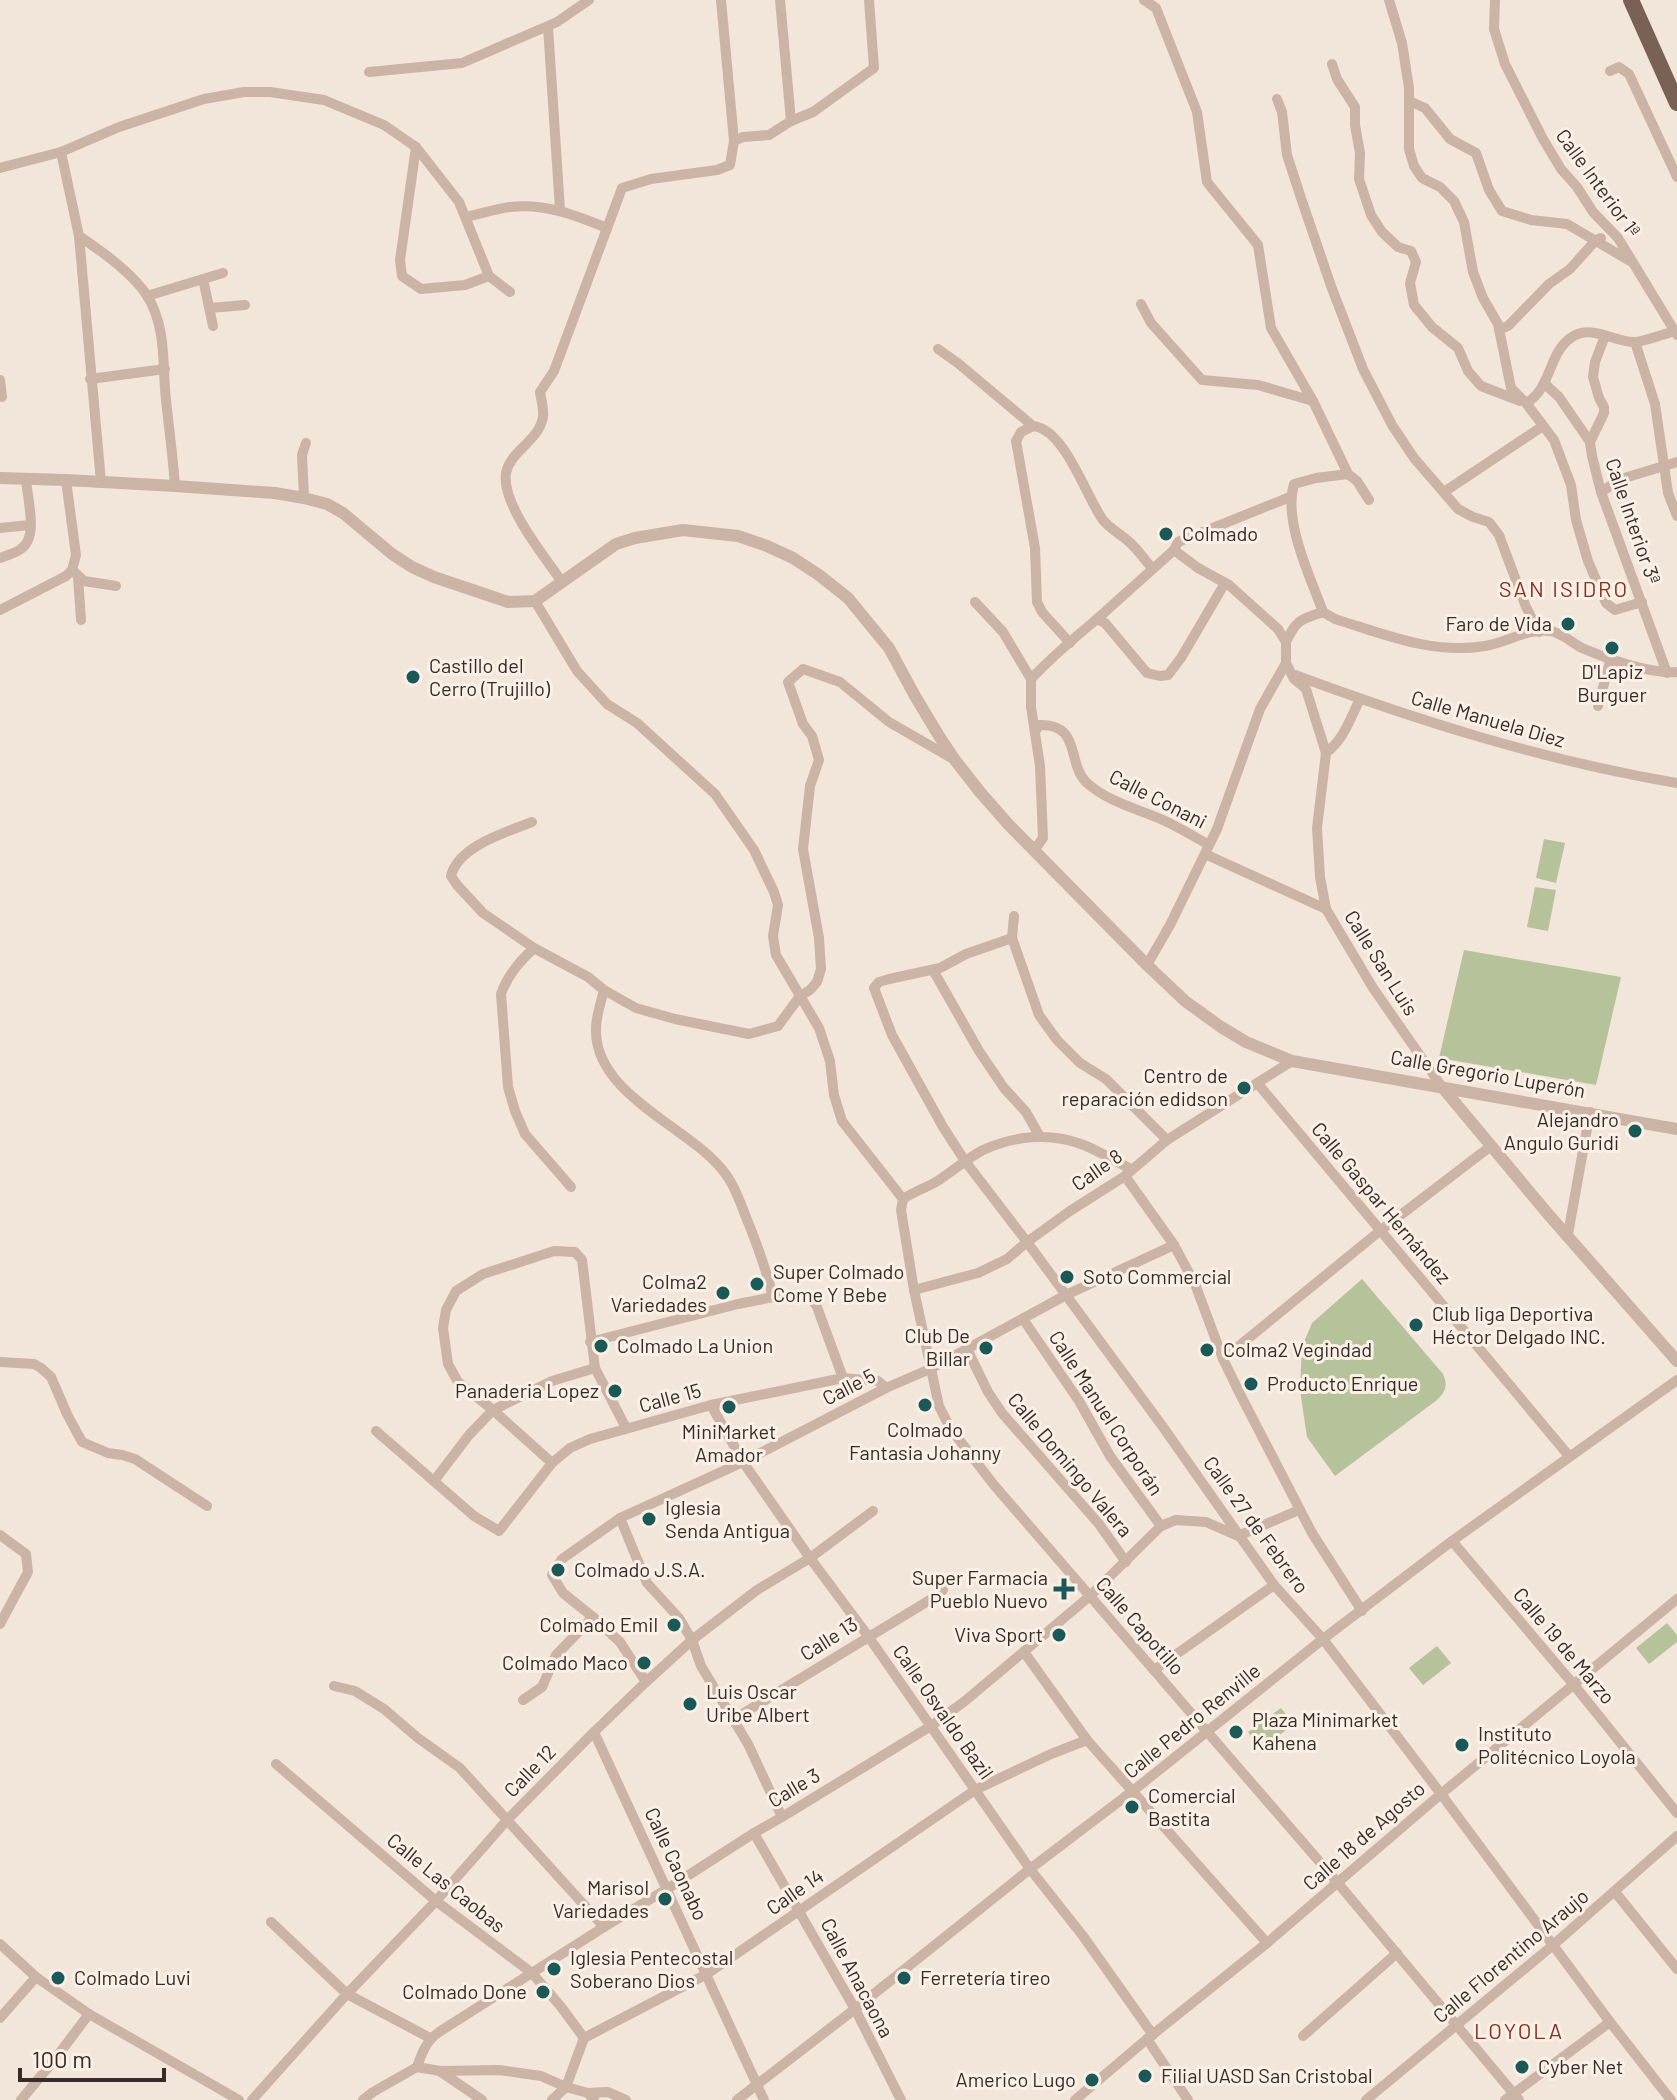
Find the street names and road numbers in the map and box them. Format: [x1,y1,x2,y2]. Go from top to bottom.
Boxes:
street label: Calle Interior 1ª [1552,124,1646,241]
street label: Calle Interior 3ª [1601,455,1667,587]
street label: Calle Manuela Diez [1409,685,1568,751]
street label: Calle Conani [1106,763,1211,833]
street label: Calle San Luis [1340,905,1424,1020]
street label: Calle Gregorio Luperón [1389,1044,1587,1102]
street label: Calle Gaspar Hernández [1307,1117,1456,1288]
street label: Calle 8 [1066,1143,1126,1195]
street label: Calle Manuel Corporán [1045,1326,1169,1499]
street label: Calle 5 [818,1363,879,1410]
street label: Calle 15 [636,1377,703,1417]
street label: Calle Domingo Valera [1003,1387,1138,1541]
street label: Calle 27 de Febrero [1199,1451,1315,1598]
street label: Calle Capotillo [1092,1571,1190,1679]
street label: Calle 19 de Marzo [1509,1582,1620,1709]
street label: Calle 13 [795,1611,862,1665]
street label: Calle Osvaldo Bazil [888,1640,999,1783]
street label: Calle Pedro Renville [1118,1658,1265,1783]
street label: Calle 12 [498,1739,560,1802]
street label: Calle 3 [763,1762,824,1812]
street label: Calle 18 de Agosto [1297,1776,1429,1895]
street label: Calle Caonabo [640,1803,714,1924]
street label: Calle Las Caobas [383,1827,511,1937]
street label: Calle 14 [761,1863,828,1919]
street label: Calle Florentino Araujo [1428,1883,1593,2027]
street label: Calle Anacaona [816,1914,899,2041]

